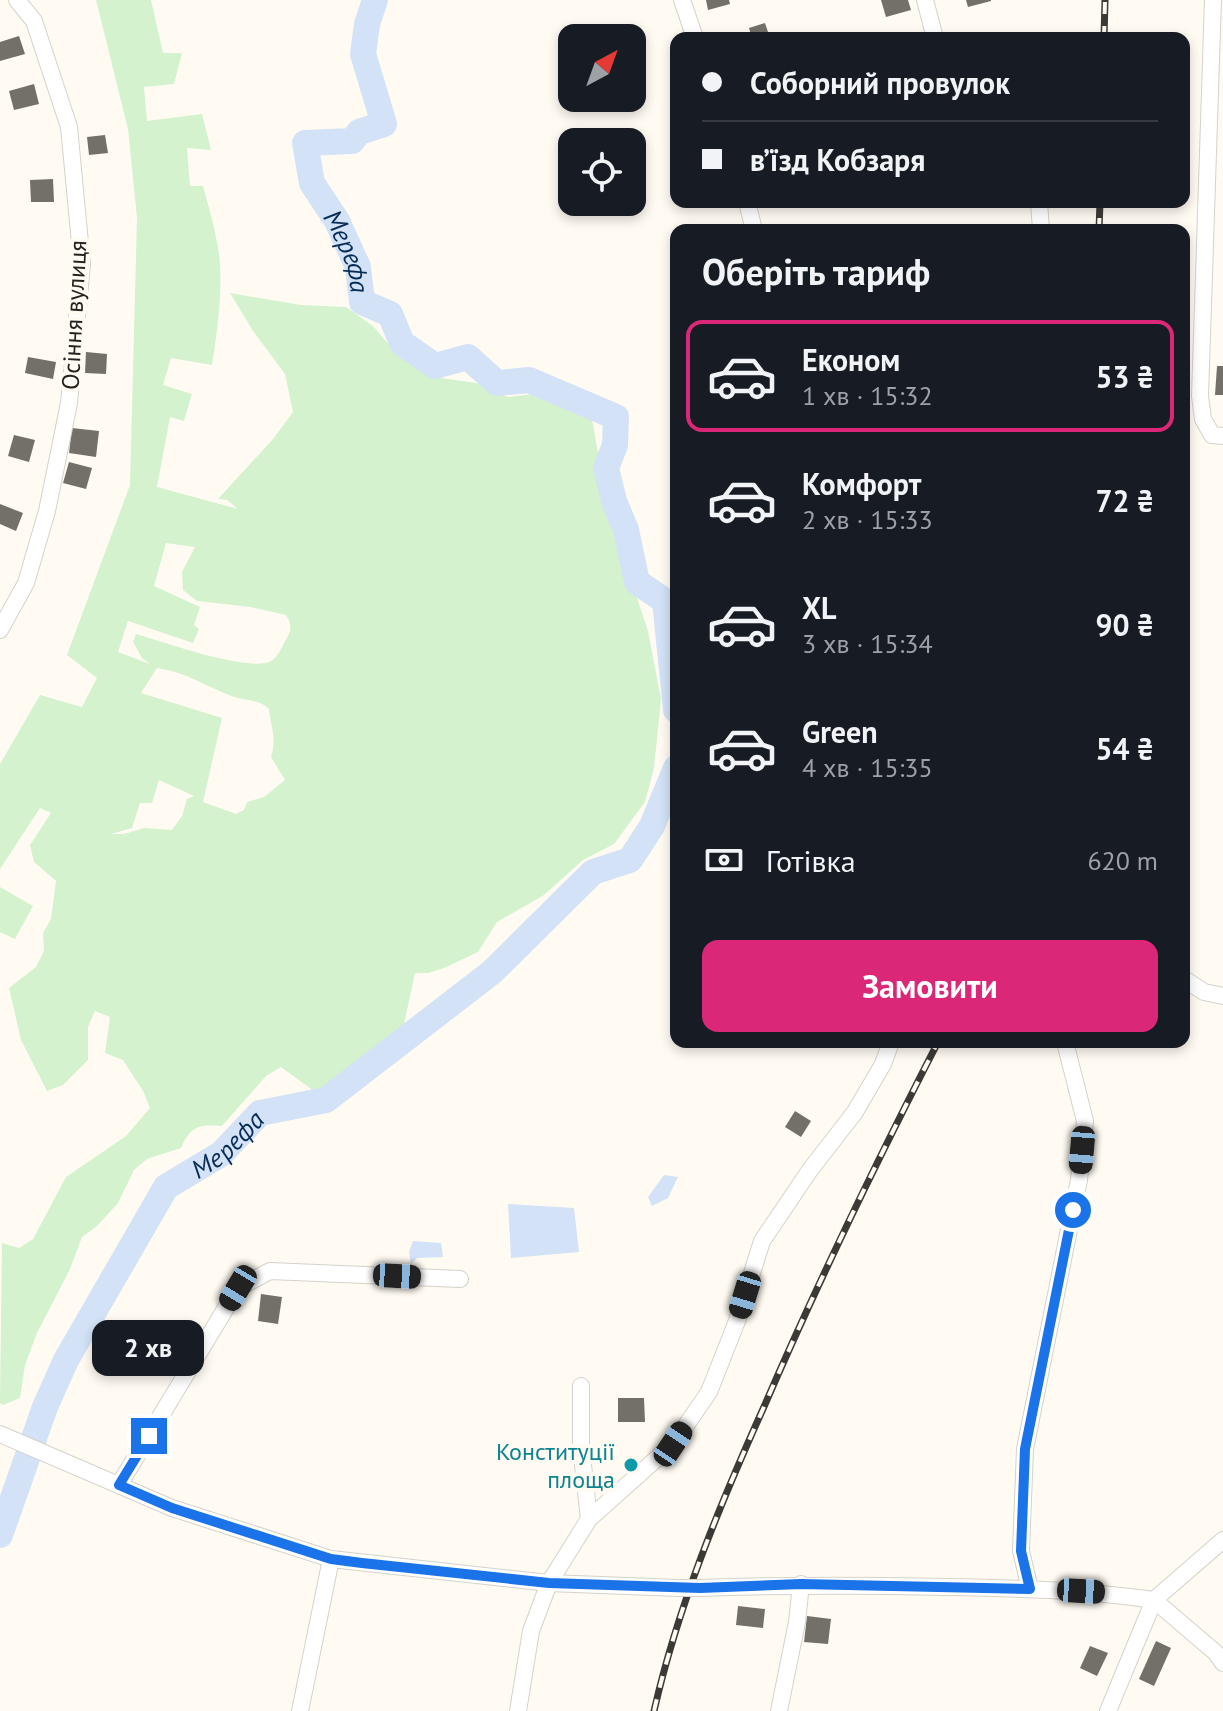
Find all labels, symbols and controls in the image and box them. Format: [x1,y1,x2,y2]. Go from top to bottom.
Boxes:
north arrow [558,24,646,112]
map controls [558,24,646,216]
text: Соборний провулок [750,63,1010,102]
button: locate [558,128,646,216]
text: в’їзд Кобзаря [750,140,925,179]
water label: Мерефа [317,203,377,295]
street label: Осіння вулиця [55,239,93,391]
text: Оберіть тариф [702,248,930,295]
icon: car [706,340,778,412]
text: Економ [802,340,900,379]
text: 53 ₴ [1095,357,1154,396]
text: 1 хв · 15:32 [802,379,933,412]
icon: car [706,464,778,536]
text: Комфорт [802,464,921,503]
text: 72 ₴ [1095,481,1154,520]
text: 2 хв · 15:33 [802,503,933,536]
icon: car [706,588,778,660]
text: XL [802,588,836,627]
text: 90 ₴ [1095,605,1154,644]
text: 3 хв · 15:34 [802,627,933,660]
icon: car [706,712,778,784]
text: Green [802,712,877,751]
text: 54 ₴ [1095,729,1154,768]
text: 4 хв · 15:35 [802,751,933,784]
icon: cash [702,838,746,882]
text: Готівка [766,841,856,880]
text: 620 m [1087,844,1158,877]
button: Замовити [702,940,1158,1032]
water label: Мерефа [184,1103,271,1185]
car [1068,1125,1096,1175]
route start [1055,1192,1091,1228]
car [215,1261,261,1315]
car [372,1263,422,1289]
car [727,1269,763,1321]
callout: 2 хв [93,1320,205,1376]
text: 2 хв [124,1331,172,1364]
car [650,1417,696,1471]
route end [131,1418,167,1454]
place label: Конституції площа [496,1436,615,1495]
marker: Конституції площа [622,1456,640,1474]
car [1056,1578,1106,1604]

